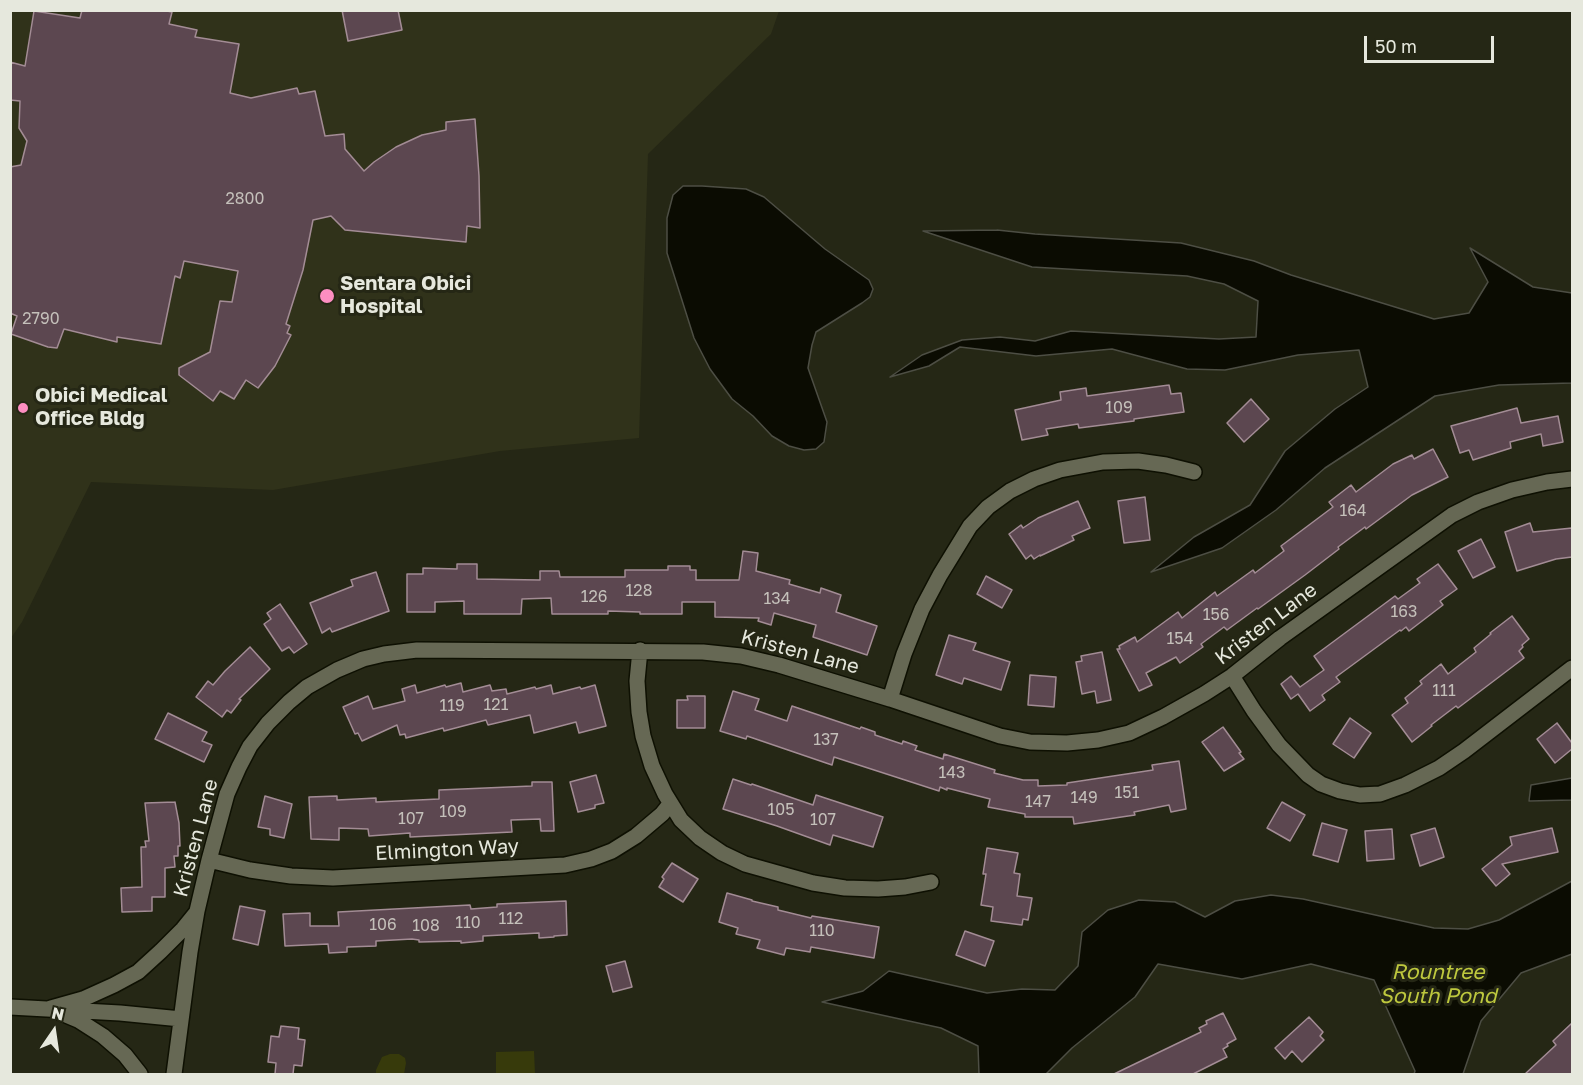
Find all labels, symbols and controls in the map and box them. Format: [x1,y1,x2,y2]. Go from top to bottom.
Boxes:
scale bar [1367,24,1498,62]
text: 50 m [1375,35,1417,57]
house number: 2800 [226,189,264,209]
place label: Sentara Obici Hospital [340,272,471,319]
marker: Sentara Obici Hospital [318,287,336,305]
house number: 2790 [22,309,60,329]
place label: Obici Medical Office Bldg [35,384,167,431]
house number: 109 [1105,398,1133,418]
marker: Obici Medical Office Bldg [16,401,30,415]
house number: 164 [1339,501,1367,521]
street label: Kristen Lane [1210,578,1322,670]
house number: 128 [626,581,652,601]
house number: 126 [581,587,607,607]
house number: 134 [764,589,790,609]
house number: 163 [1391,602,1417,622]
house number: 156 [1203,605,1229,625]
street label: Kristen Lane [738,625,862,679]
house number: 154 [1167,629,1193,649]
house number: 111 [1432,681,1456,701]
house number: 121 [484,695,508,715]
house number: 119 [439,696,465,716]
house number: 137 [813,730,839,750]
house number: 143 [939,763,965,783]
street label: Kristen Lane [169,776,223,900]
house number: 151 [1115,783,1139,803]
house number: 149 [1070,788,1098,808]
house number: 147 [1025,792,1051,812]
house number: 105 [768,800,794,820]
house number: 109 [439,802,467,822]
house number: 107 [398,809,424,829]
house number: 107 [810,810,836,830]
street label: Elmington Way [374,834,520,866]
house number: 112 [499,909,523,929]
house number: 110 [455,913,481,933]
house number: 106 [369,915,397,935]
house number: 108 [412,916,440,936]
house number: 110 [809,921,835,941]
water label: Rountree South Pond [1379,959,1497,1009]
north arrow [24,1001,84,1061]
text: N [50,1002,66,1025]

